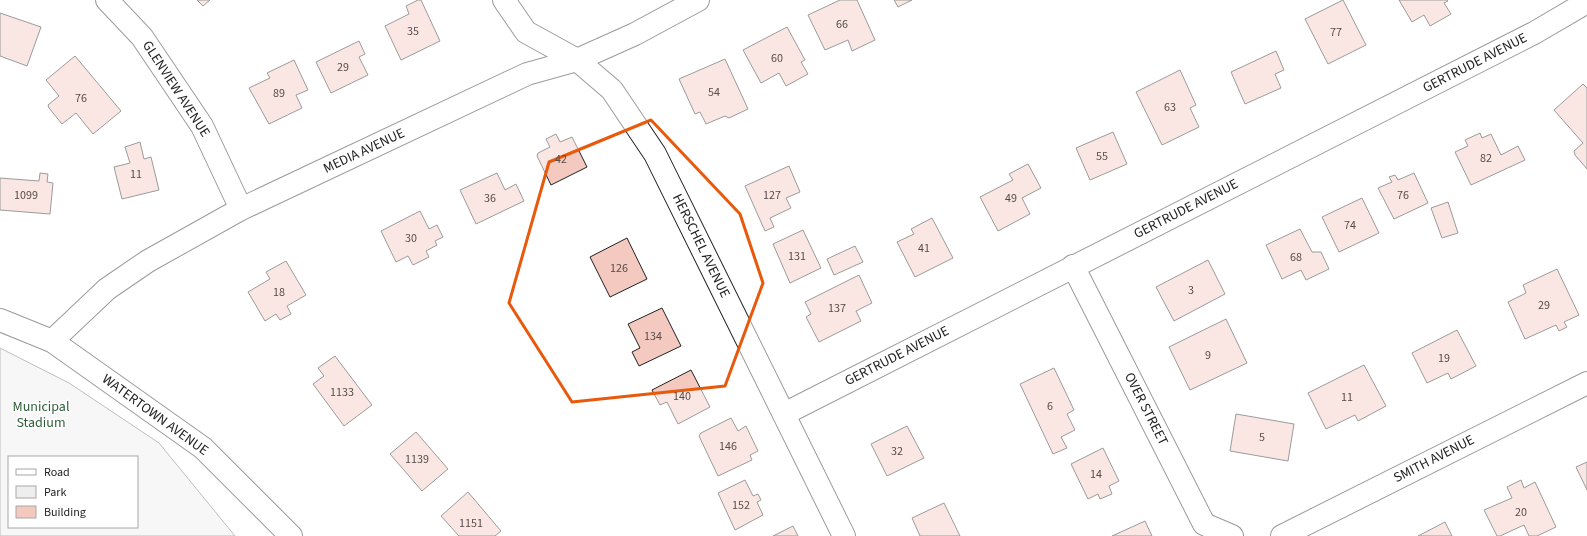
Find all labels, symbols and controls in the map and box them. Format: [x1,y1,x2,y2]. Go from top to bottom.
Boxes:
house number: 66 [836,16,848,33]
house number: 35 [407,23,419,40]
house number: 77 [1330,24,1342,41]
street label: GERTRUDE AVENUE [1419,28,1531,98]
street label: GLENVIEW AVENUE [137,37,215,141]
house number: 60 [771,50,783,67]
house number: 29 [337,59,349,76]
house number: 54 [708,84,720,101]
house number: 89 [273,85,285,102]
house number: 76 [75,90,87,107]
house number: 63 [1164,99,1176,116]
street label: MEDIA AVENUE [320,123,408,179]
house number: 55 [1096,148,1108,165]
house number: 82 [1480,150,1492,167]
house number: 42 [555,151,567,168]
house number: 11 [130,166,142,183]
street label: GERTRUDE AVENUE [1130,174,1242,244]
house number: 1099 [14,187,38,204]
house number: 127 [763,187,781,204]
house number: 76 [1397,187,1409,204]
house number: 36 [484,190,496,207]
house number: 49 [1005,190,1017,207]
street label: HERSCHEL AVENUE [667,191,735,301]
house number: 74 [1344,217,1356,234]
house number: 30 [405,230,417,247]
house number: 41 [918,240,930,257]
house number: 131 [788,248,806,265]
house number: 68 [1290,249,1302,266]
house number: 126 [610,260,628,277]
house number: 3 [1188,282,1194,299]
house number: 18 [273,284,285,301]
house number: 29 [1538,297,1550,314]
house number: 137 [828,300,846,317]
street label: GERTRUDE AVENUE [841,321,953,391]
house number: 134 [644,328,662,345]
house number: 9 [1205,347,1211,364]
house number: 19 [1438,350,1450,367]
street label: OVER STREET [1119,369,1173,449]
street label: WATERTOWN AVENUE [98,370,212,460]
house number: 1133 [330,384,354,401]
house number: 140 [673,388,691,405]
house number: 11 [1341,389,1353,406]
park label: Municipal Stadium [13,397,70,433]
house number: 6 [1047,398,1053,415]
house number: 5 [1259,429,1265,446]
street label: SMITH AVENUE [1390,430,1478,488]
house number: 146 [719,438,737,455]
house number: 32 [891,443,903,460]
house number: 1139 [405,451,429,468]
legend [8,456,138,528]
text: Road [44,464,70,481]
house number: 14 [1090,466,1102,483]
text: Park [44,484,66,501]
house number: 152 [732,497,750,514]
text: Building [44,504,86,521]
house number: 20 [1515,504,1527,521]
house number: 1151 [459,515,483,532]

